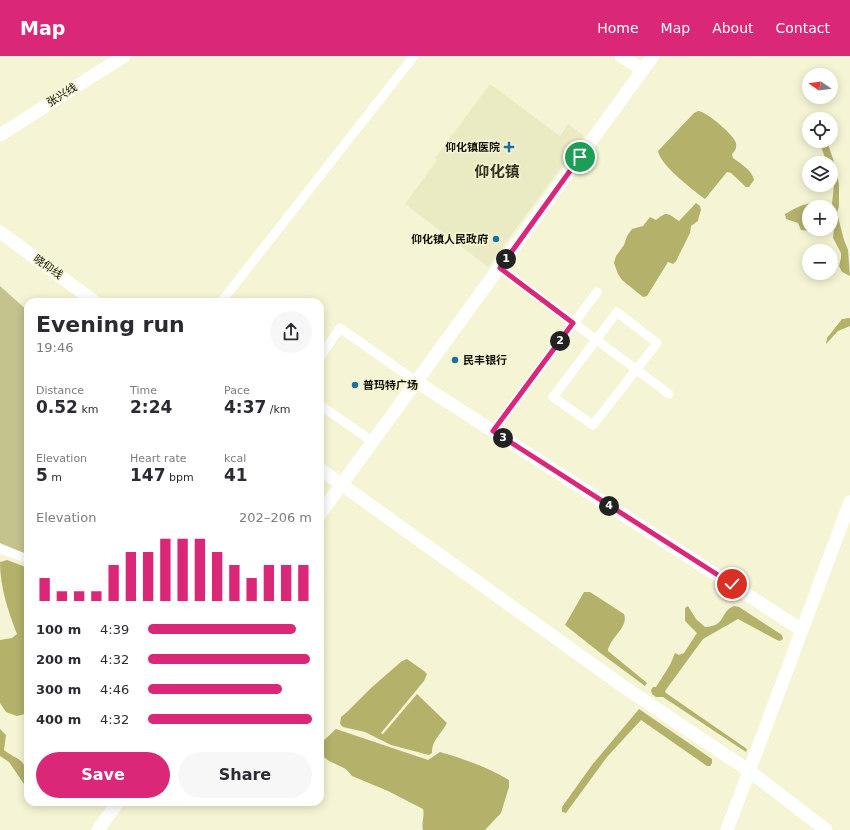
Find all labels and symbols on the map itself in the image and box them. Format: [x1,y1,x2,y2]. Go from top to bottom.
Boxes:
north arrow [802,68,838,104]
street label: 张兴线 [45,81,79,109]
pin [563,140,597,174]
place label: 仰化镇医院 [445,141,500,154]
marker: 仰化镇医院 [503,141,515,153]
district label: 仰化镇 [474,163,520,181]
place label: 仰化镇人民政府 [411,233,488,246]
marker: 仰化镇人民政府 [491,234,501,244]
pin: 1 [496,249,516,269]
street label: 晓仰线 [31,252,65,282]
pin: 2 [550,331,570,351]
place label: 民丰银行 [463,354,507,367]
marker: 民丰银行 [450,355,460,365]
place label: 普玛特广场 [363,379,418,392]
marker: 普玛特广场 [350,380,360,390]
pin: 3 [493,428,513,448]
pin: 4 [599,496,619,516]
pin [715,567,749,601]

